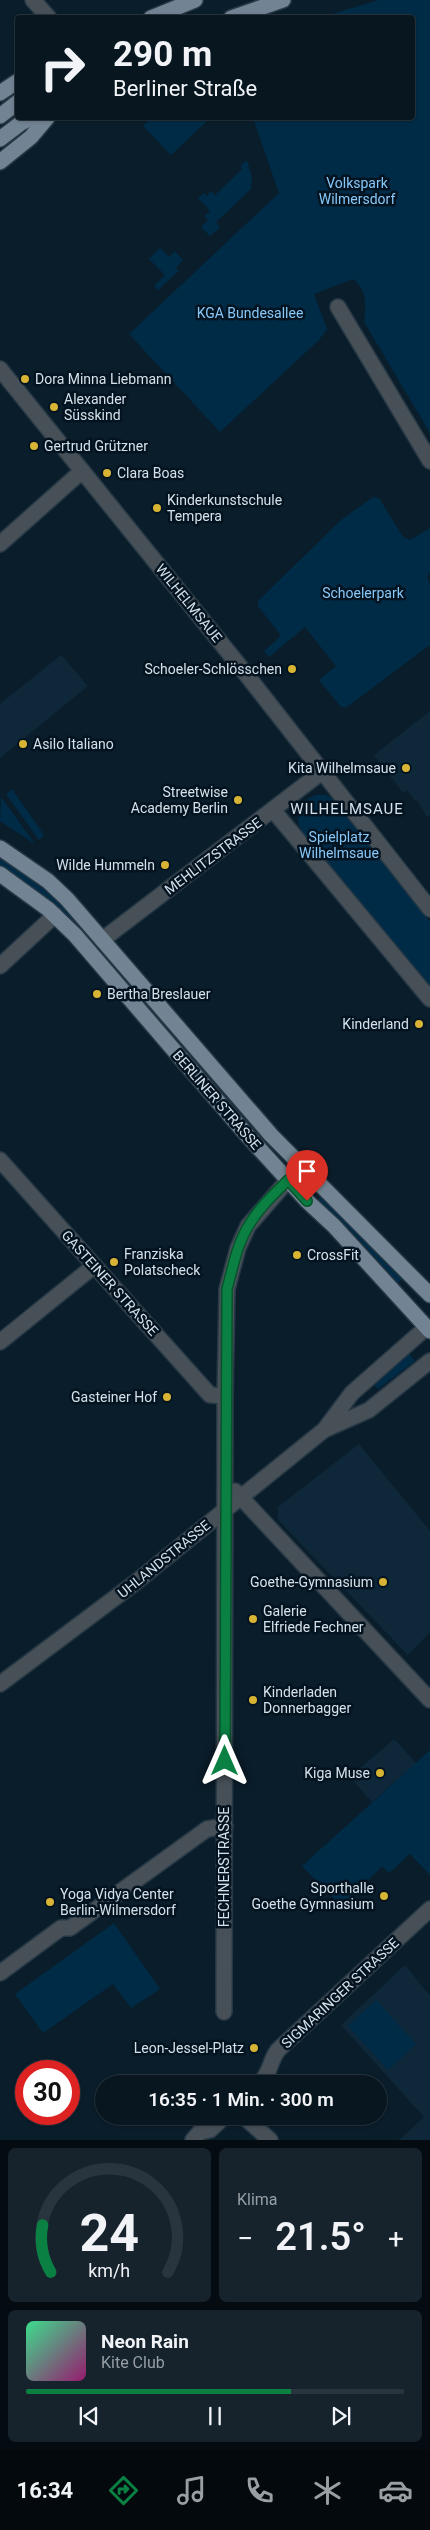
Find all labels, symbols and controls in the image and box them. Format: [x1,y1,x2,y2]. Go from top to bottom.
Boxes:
text: 290 m [113,34,212,75]
icon: right [30,35,95,100]
text: Berliner Straße [113,76,257,101]
park label: Volkspark Wilmersdorf [319,175,395,207]
park label: KGA Bundesallee [197,305,303,321]
place label: Dora Minna Liebmann [35,371,172,387]
marker: Dora Minna Liebmann [19,373,31,385]
place label: Alexander Süsskind [64,391,127,423]
marker: Alexander Süsskind [48,401,60,413]
place label: Gertrud Grützner [44,438,148,454]
marker: Gertrud Grützner [28,440,40,452]
place label: Clara Boas [117,465,184,481]
marker: Clara Boas [101,467,113,479]
place label: Kinderkunstschule Tempera [167,492,282,524]
marker: Kinderkunstschule Tempera [151,502,163,514]
street label: WILHELMSAUE [153,561,225,645]
park label: Schoelerpark [322,585,405,601]
place label: Schoeler-Schlösschen [144,661,282,677]
marker: Schoeler-Schlösschen [286,663,298,675]
place label: Asilo Italiano [33,736,114,752]
marker: Asilo Italiano [17,738,29,750]
place label: Kita Wilhelmsaue [288,760,396,776]
marker: Kita Wilhelmsaue [400,762,412,774]
place label: Streetwise Academy Berlin [131,784,228,816]
marker: Streetwise Academy Berlin [232,794,244,806]
district label: WILHELMSAUE [290,800,404,818]
street label: MEHLITZSTRASSE [161,814,265,898]
park label: Spielplatz Wilhelmsaue [299,829,379,861]
place label: Wilde Hummeln [56,857,155,873]
marker: Wilde Hummeln [159,859,171,871]
place label: Bertha Breslauer [107,986,211,1002]
marker: Bertha Breslauer [91,988,103,1000]
place label: Kinderland [342,1016,409,1032]
marker: Kinderland [413,1018,425,1030]
street label: BERLINER STRASSE [170,1047,264,1153]
pin [286,1150,328,1201]
icon: arrive [293,1157,321,1185]
street label: GASTEINER STRASSE [59,1227,162,1339]
place label: Franziska Polatscheck [124,1246,201,1278]
place label: CrossFit [307,1247,359,1263]
marker: CrossFit [291,1249,303,1261]
marker: Franziska Polatscheck [108,1256,120,1268]
place label: Gasteiner Hof [71,1389,157,1405]
marker: Gasteiner Hof [161,1391,173,1403]
street label: UHLANDSTRASSE [115,1517,213,1601]
place label: Goethe-Gymnasium [250,1574,373,1590]
marker: Goethe-Gymnasium [377,1576,389,1588]
place label: Galerie Elfriede Fechner [263,1603,364,1635]
marker: Galerie Elfriede Fechner [247,1613,259,1625]
place label: Kinderladen Donnerbagger [263,1684,351,1716]
marker: Kinderladen Donnerbagger [247,1694,259,1706]
position arrow [198,1734,250,1786]
place label: Kiga Muse [304,1765,370,1781]
marker: Kiga Muse [374,1767,386,1779]
street label: FECHNERSTRASSE [216,1807,232,1927]
place label: Sporthalle Goethe Gymnasium [251,1880,374,1912]
place label: Yoga Vidya Center Berlin-Wilmersdorf [60,1886,176,1918]
marker: Sporthalle Goethe Gymnasium [378,1890,390,1902]
marker: Yoga Vidya Center Berlin-Wilmersdorf [44,1896,56,1908]
street label: SIGMARINGER STRASSE [278,1935,402,2051]
place label: Leon-Jessel-Platz [134,2040,244,2056]
marker: Leon-Jessel-Platz [248,2042,260,2054]
speed limit sign: 30 [15,2060,80,2125]
text: 16:35 · 1 Min. · 300 m [148,2088,334,2111]
text: Klima [237,2190,278,2209]
text: 24 [80,2203,139,2264]
text: 21.5° [275,2215,366,2259]
text: − [237,2222,253,2255]
text: + [388,2222,404,2255]
text: km/h [89,2260,130,2281]
text: Neon Rain [101,2330,189,2353]
text: Kite Club [101,2353,165,2372]
icon: previous [75,2402,103,2430]
icon: pause [201,2402,229,2430]
icon: next [327,2402,355,2430]
icon: directions [106,2473,141,2508]
icon: music [174,2473,209,2508]
icon: phone [242,2473,277,2508]
icon: climate [310,2473,345,2508]
icon: car [378,2473,413,2508]
text: 16:34 [17,2478,73,2503]

